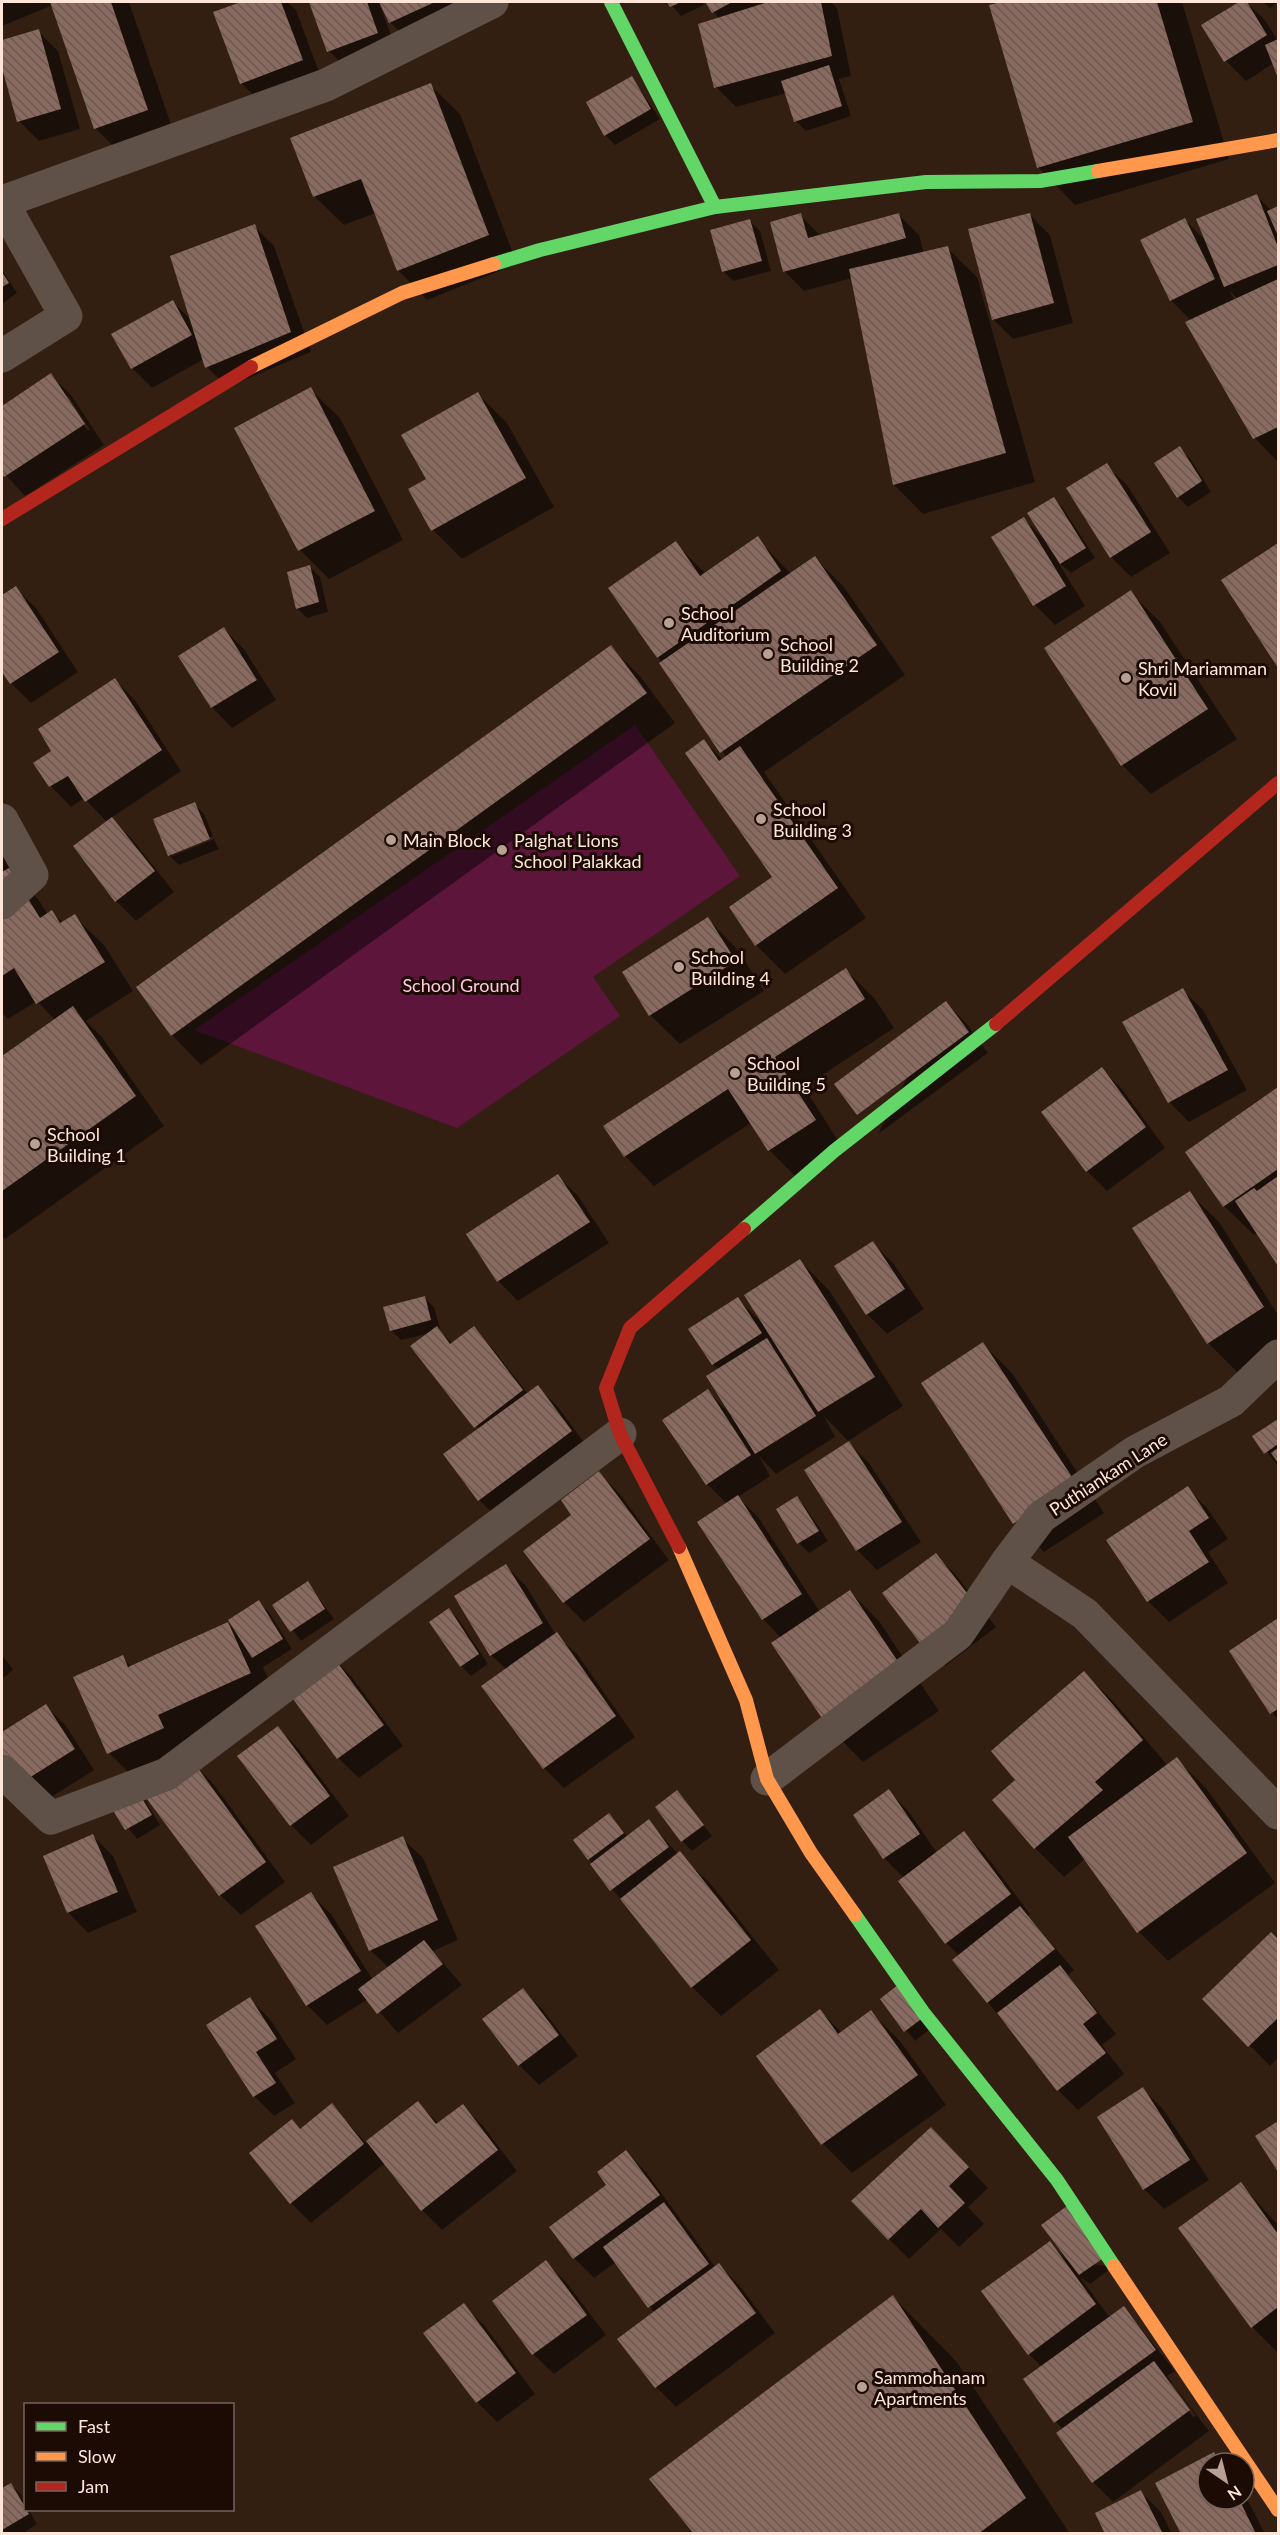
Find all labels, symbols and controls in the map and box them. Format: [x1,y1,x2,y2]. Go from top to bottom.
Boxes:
place label: School Auditorium [681,602,770,645]
marker: School Auditorium [662,616,676,630]
place label: School Building 2 [780,633,859,676]
marker: School Building 2 [761,647,775,661]
place label: Shri Mariamman Kovil [1138,657,1267,700]
marker: Shri Mariamman Kovil [1119,671,1133,685]
place label: School Building 3 [773,798,852,841]
marker: School Building 3 [754,812,768,826]
place label: Main Block [403,829,492,851]
place label: Palghat Lions School Palakkad [514,829,642,872]
marker: Main Block [384,833,398,847]
marker: Palghat Lions School Palakkad [495,843,509,857]
place label: School Building 4 [691,946,770,989]
marker: School Building 4 [672,960,686,974]
park label: School Ground [402,974,520,996]
place label: School Building 5 [747,1052,826,1095]
marker: School Building 5 [728,1066,742,1080]
place label: School Building 1 [47,1123,126,1166]
marker: School Building 1 [28,1137,42,1151]
street label: Puthiankam Lane [1045,1428,1171,1520]
place label: Sammohanam Apartments [874,2366,985,2409]
marker: Sammohanam Apartments [855,2380,869,2394]
legend [24,2403,234,2511]
text: Fast [78,2415,111,2437]
text: Slow [78,2445,116,2467]
north arrow [1196,2451,1256,2511]
text: Jam [78,2475,109,2497]
text: N [1224,2482,1245,2505]

